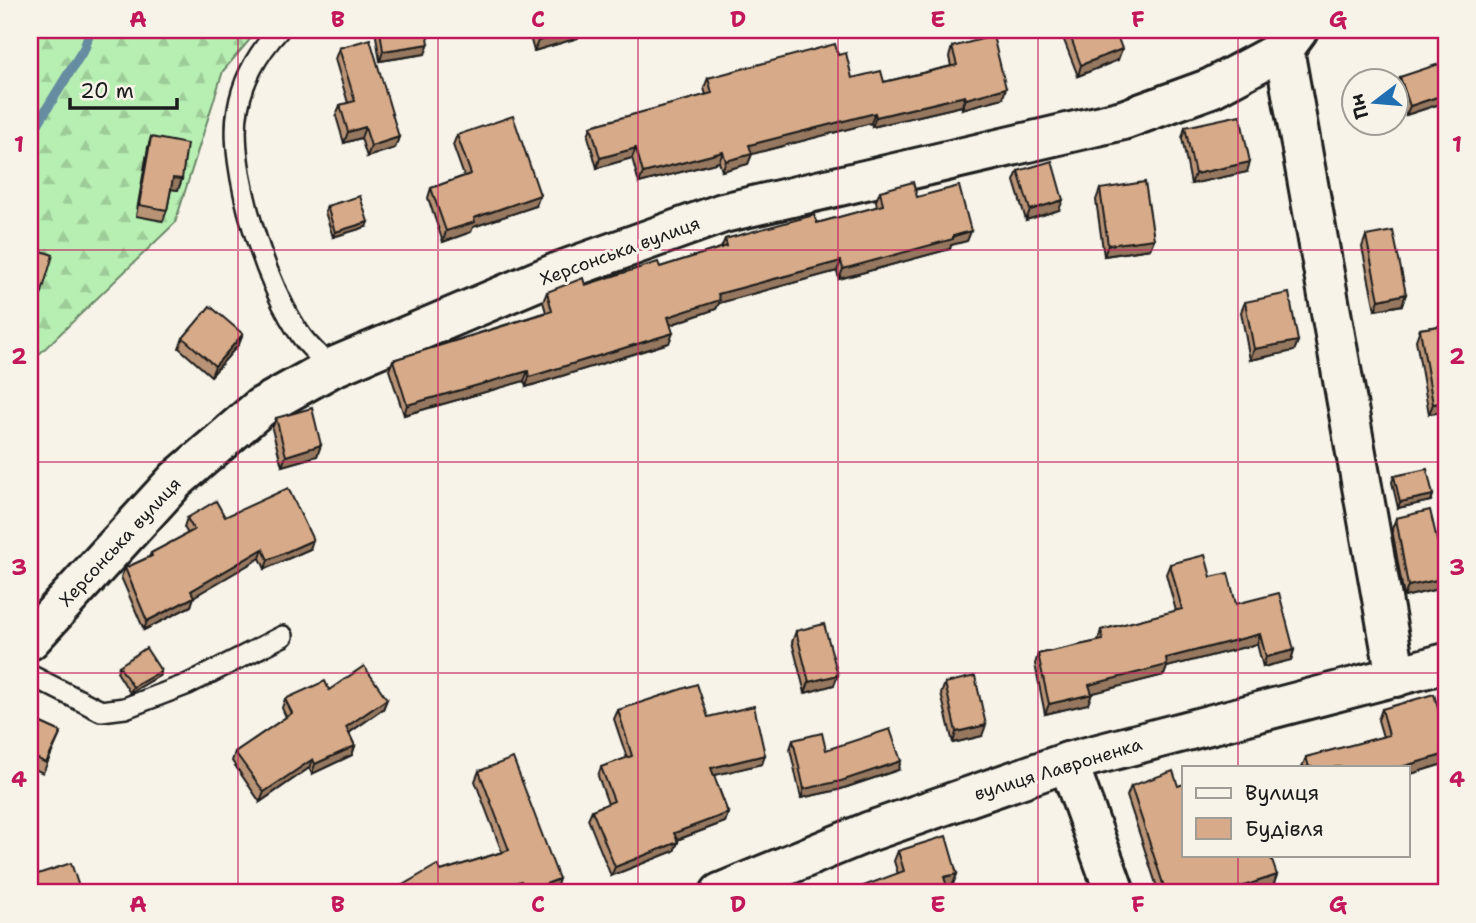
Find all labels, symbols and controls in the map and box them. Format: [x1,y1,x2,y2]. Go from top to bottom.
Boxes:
text: A [129,4,147,34]
text: B [331,4,345,34]
text: C [531,4,545,34]
text: D [730,4,746,34]
text: E [930,4,946,34]
text: F [1131,4,1145,34]
text: G [1329,4,1348,34]
scale bar [70,66,177,110]
north arrow [1340,66,1410,136]
text: 20 m [80,77,134,105]
text: Пн [1344,91,1375,122]
text: 1 [14,129,24,159]
text: 1 [1452,129,1462,159]
street label: Херсонська вулиця [537,211,703,291]
text: 2 [11,341,27,371]
text: 2 [1449,341,1465,371]
street label: Херсонська вулиця [54,472,186,612]
text: 3 [11,552,27,582]
text: 3 [1449,552,1465,582]
street label: вулиця Лавроненка [971,732,1145,806]
text: 4 [11,764,27,794]
text: 4 [1449,764,1465,794]
legend [1182,766,1410,856]
text: Вулиця [1245,779,1319,807]
text: Будівля [1245,815,1324,843]
text: A [129,889,147,919]
text: B [331,889,345,919]
text: C [531,889,545,919]
text: D [730,889,746,919]
text: E [930,889,946,919]
text: F [1131,889,1145,919]
text: G [1329,889,1348,919]

